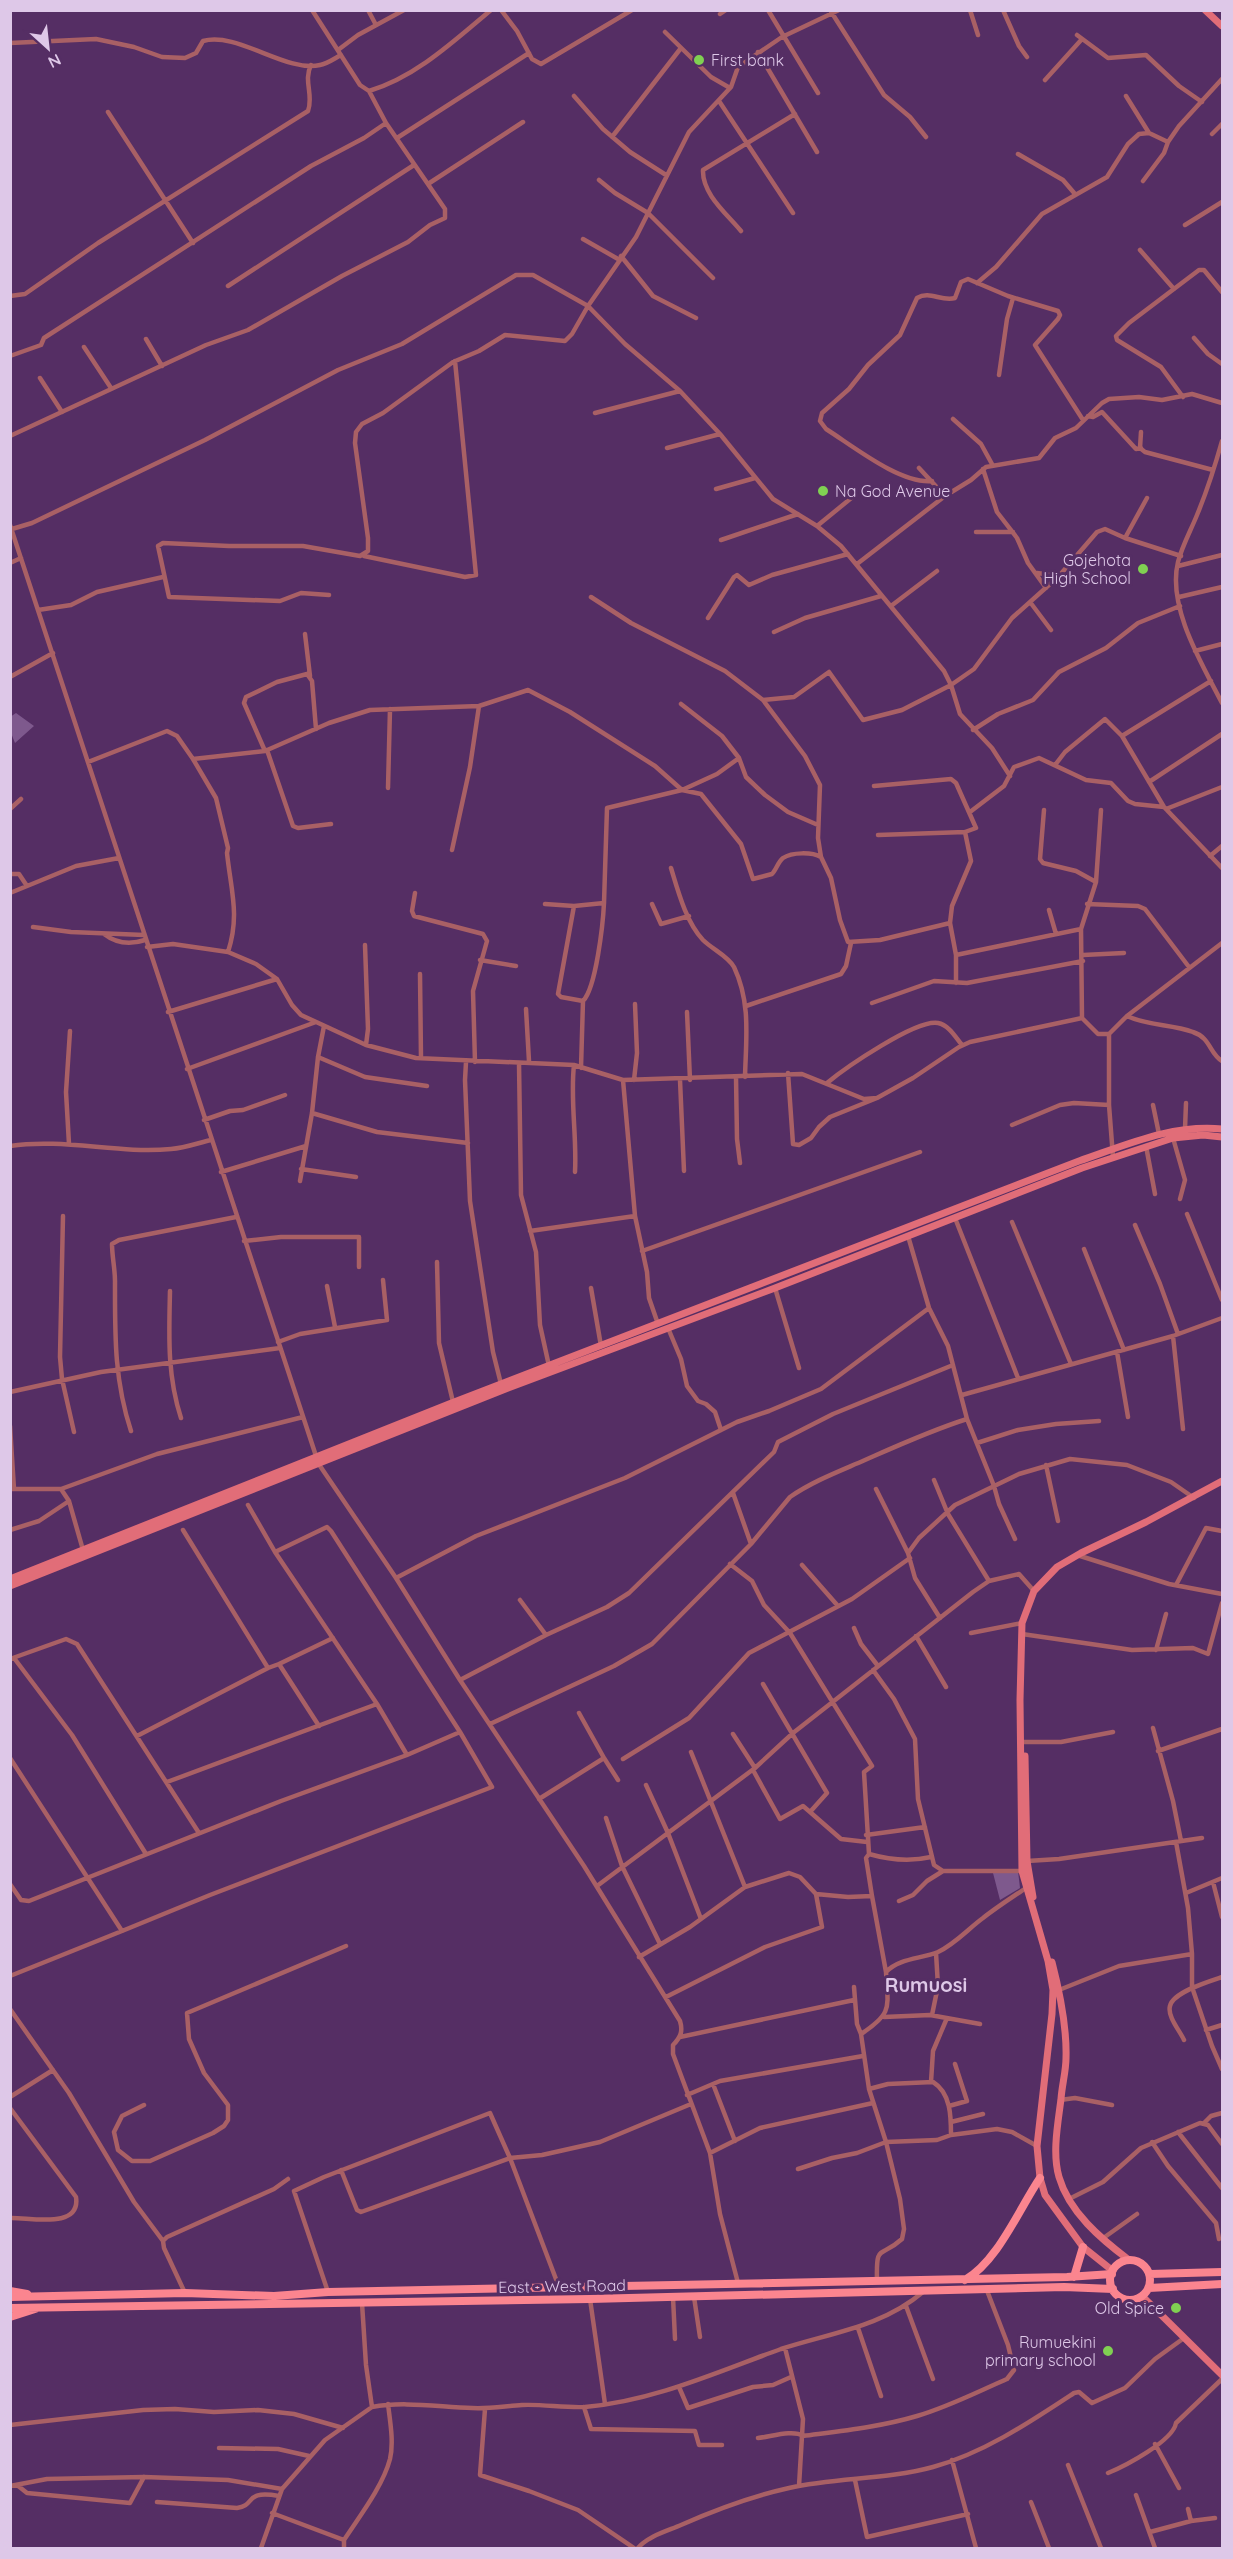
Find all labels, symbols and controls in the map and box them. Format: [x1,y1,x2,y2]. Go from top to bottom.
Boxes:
north arrow [18,18,78,78]
text: N [45,50,65,73]
place label: First bank [711,50,784,70]
marker: First bank [692,53,706,67]
place label: Na God Avenue [835,481,950,501]
marker: Na God Avenue [816,484,830,498]
place label: Gojehota High School [1043,550,1131,588]
marker: Gojehota High School [1136,562,1150,576]
district label: Rumuosi [885,1972,967,1997]
street label: East - West Road [498,2275,626,2297]
place label: Old Spice [1095,2298,1164,2318]
marker: Old Spice [1169,2301,1183,2315]
place label: Rumuekini primary school [985,2332,1096,2370]
marker: Rumuekini primary school [1101,2344,1115,2358]

